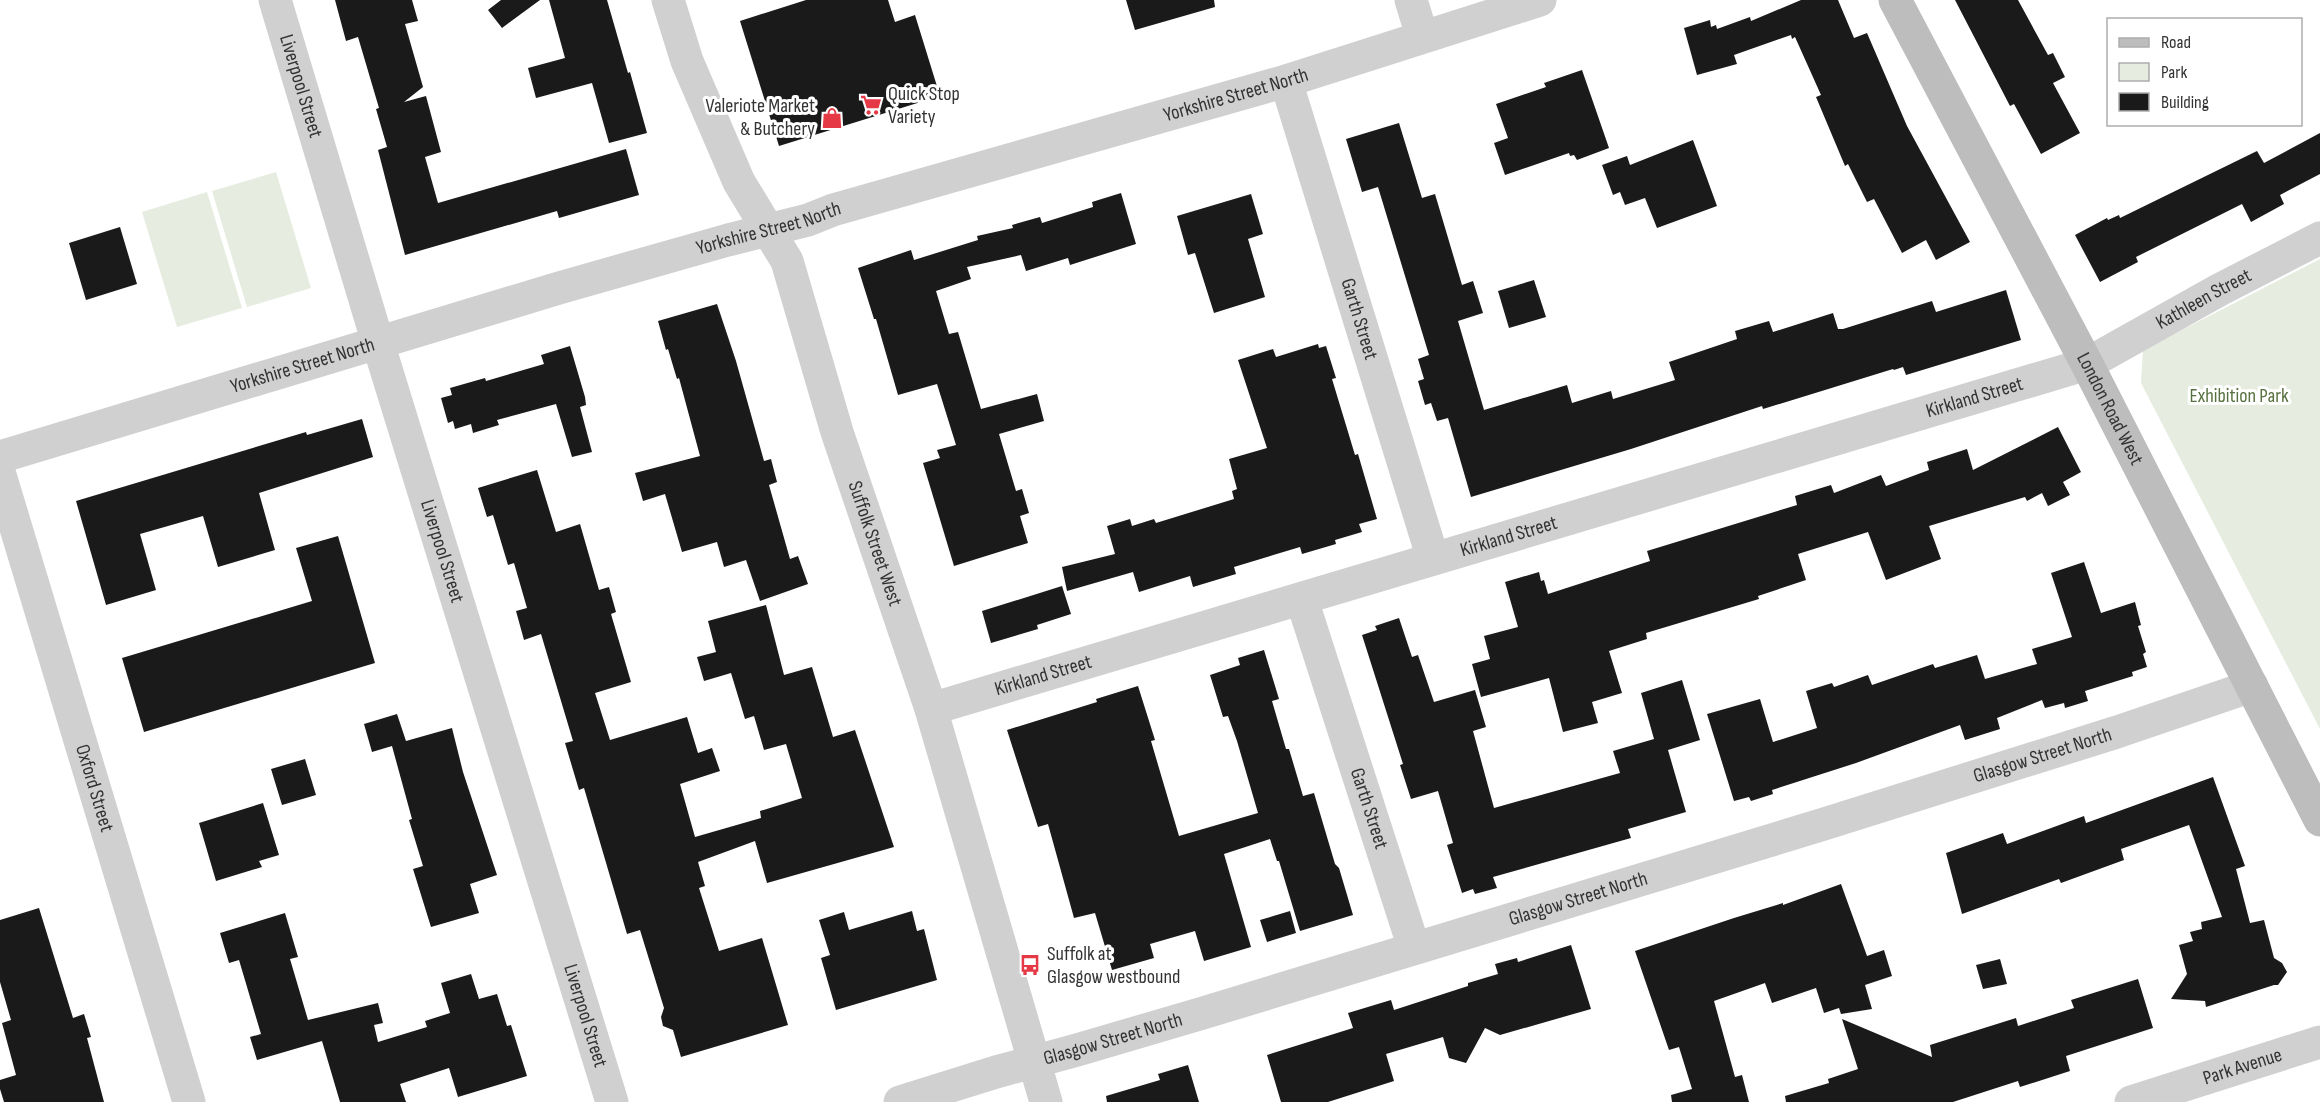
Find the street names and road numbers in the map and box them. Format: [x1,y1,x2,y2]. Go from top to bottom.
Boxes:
street label: Liverpool Street [274,32,328,141]
street label: Yorkshire Street North [1161,63,1311,127]
street label: Yorkshire Street North [694,196,844,260]
street label: Kathleen Street [2152,263,2255,335]
street label: Garth Street [1335,275,1383,363]
street label: Yorkshire Street North [227,332,378,399]
street label: London Road West [2071,349,2149,469]
street label: Kirkland Street [1923,372,2026,423]
street label: Suffolk Street West [843,478,907,609]
street label: Liverpool Street [415,497,469,606]
street label: Kirkland Street [1457,511,1560,562]
street label: Kirkland Street [992,650,1094,701]
street label: Glasgow Street North [1970,722,2115,788]
street label: Oxford Street [70,741,119,835]
street label: Garth Street [1345,765,1393,852]
street label: Glasgow Street North [1506,866,1650,931]
street label: Liverpool Street [558,961,613,1070]
street label: Glasgow Street North [1041,1008,1185,1071]
street label: Park Avenue [2200,1043,2285,1090]

